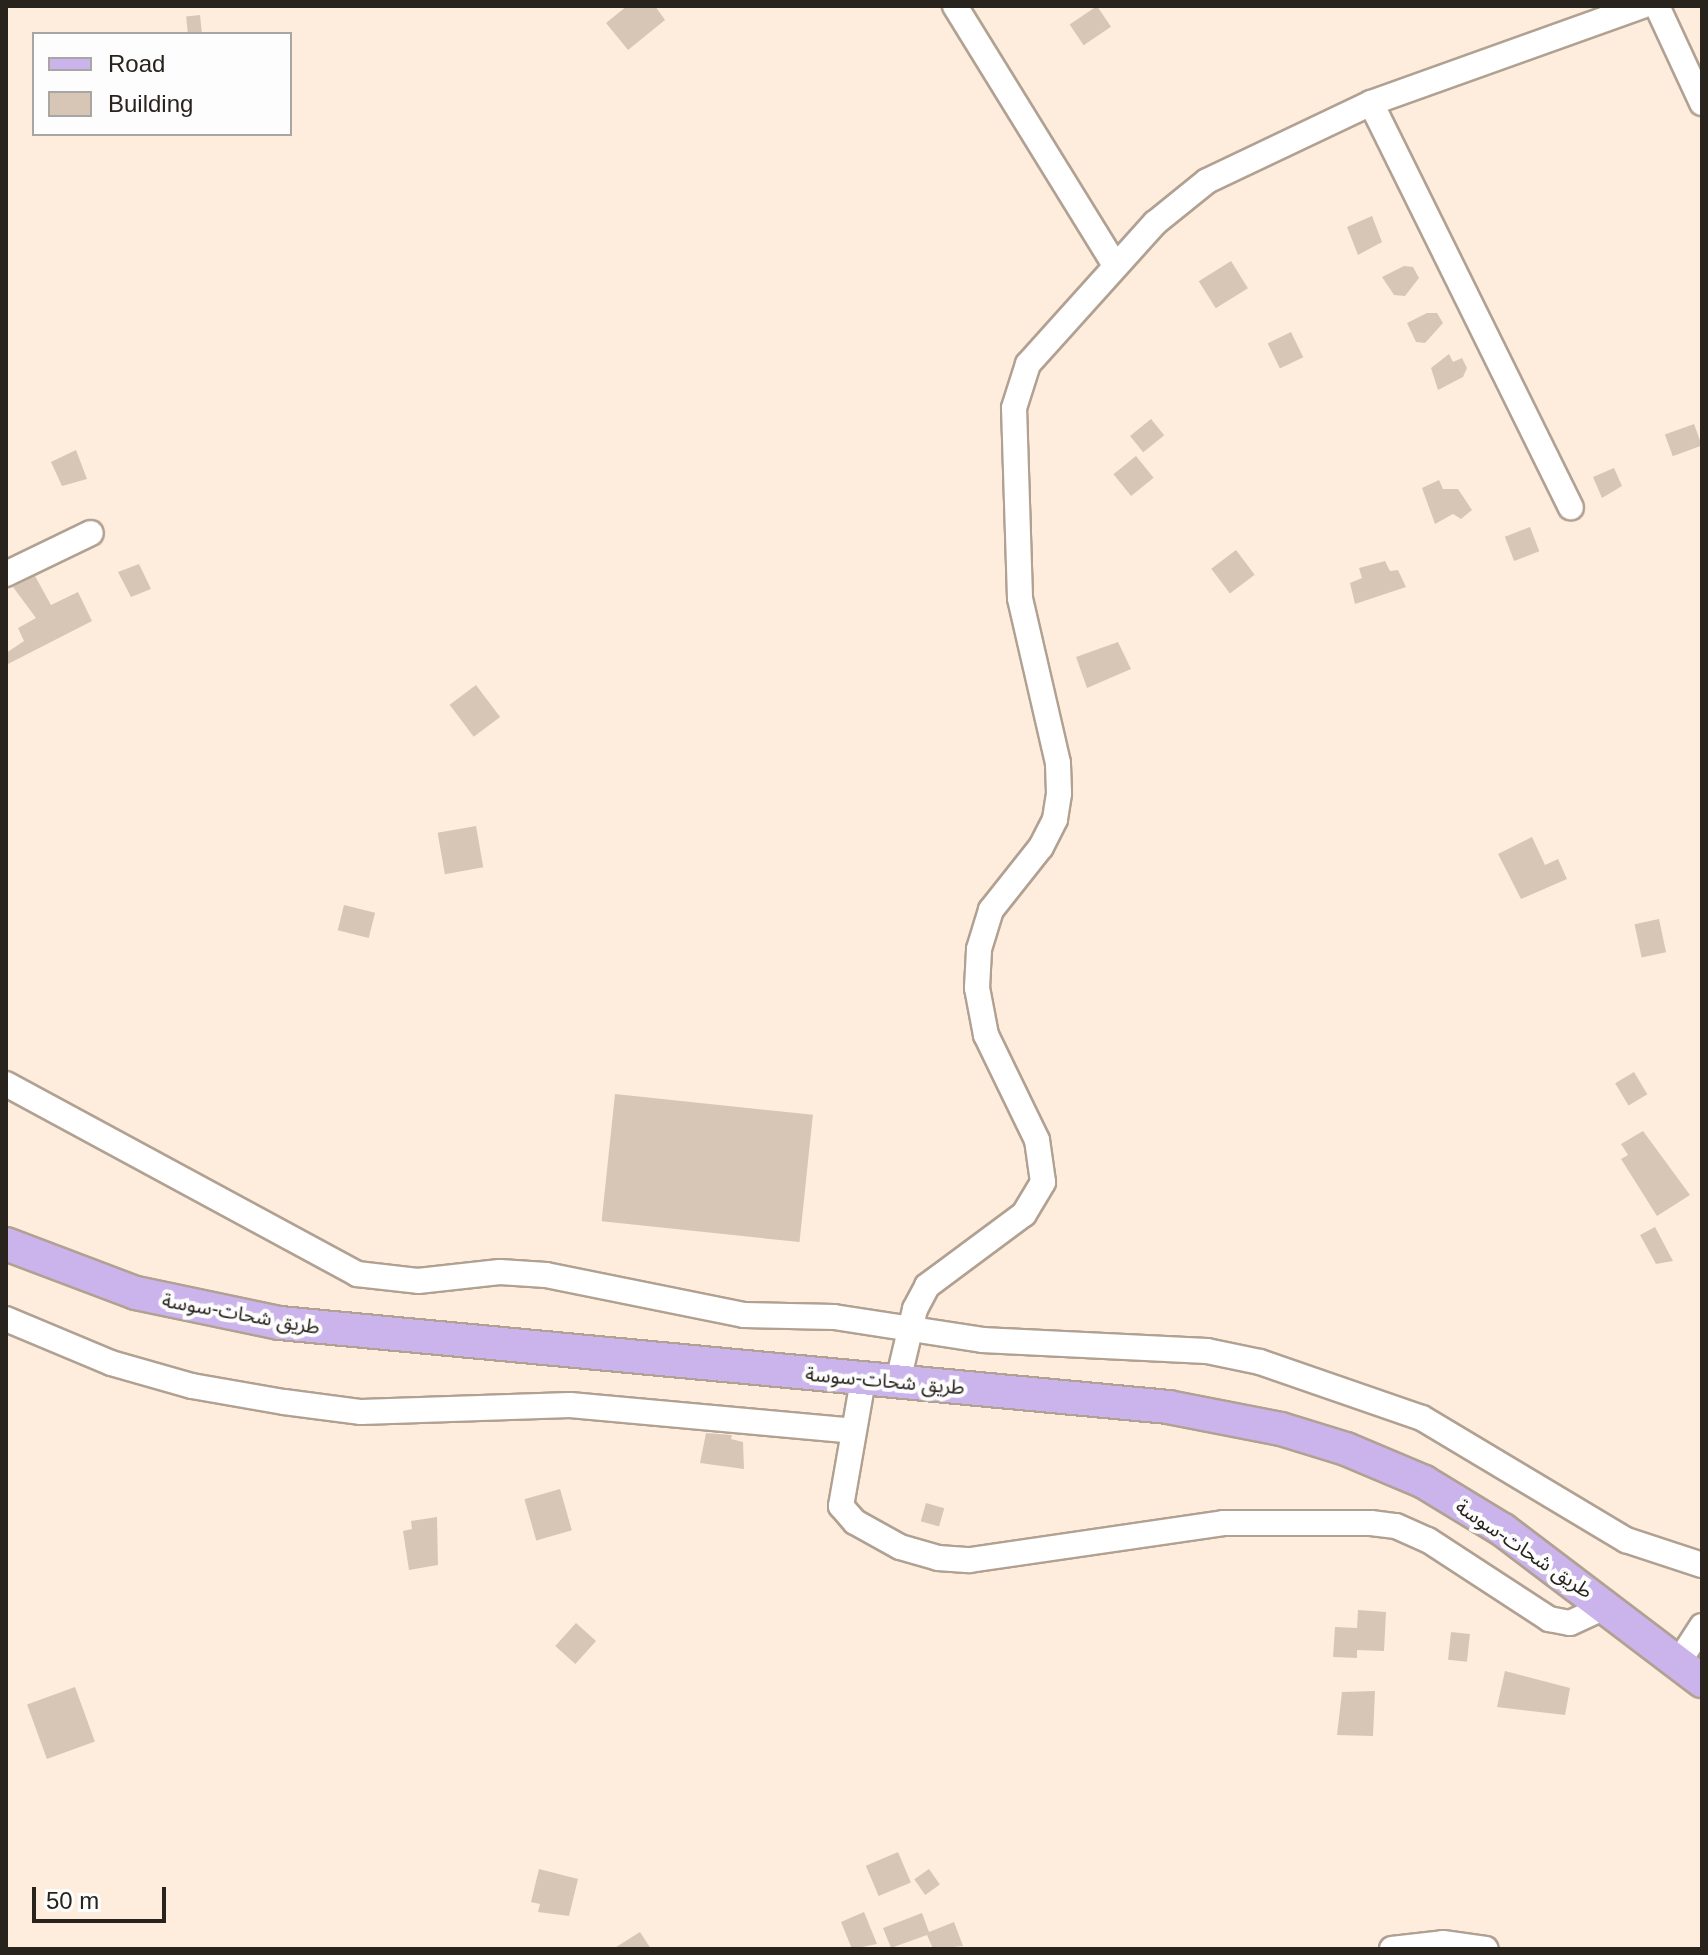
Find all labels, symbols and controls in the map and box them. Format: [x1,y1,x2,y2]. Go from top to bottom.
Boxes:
legend [32,32,292,136]
text: Road [108,50,165,77]
text: Building [108,90,193,117]
street label: طريق شحات-سوسة [160,1288,322,1340]
street label: طريق شحات-سوسة [804,1362,966,1400]
street label: طريق شحات-سوسة [1451,1494,1597,1604]
scale bar [36,1871,170,1921]
text: 50 m [46,1887,99,1914]

